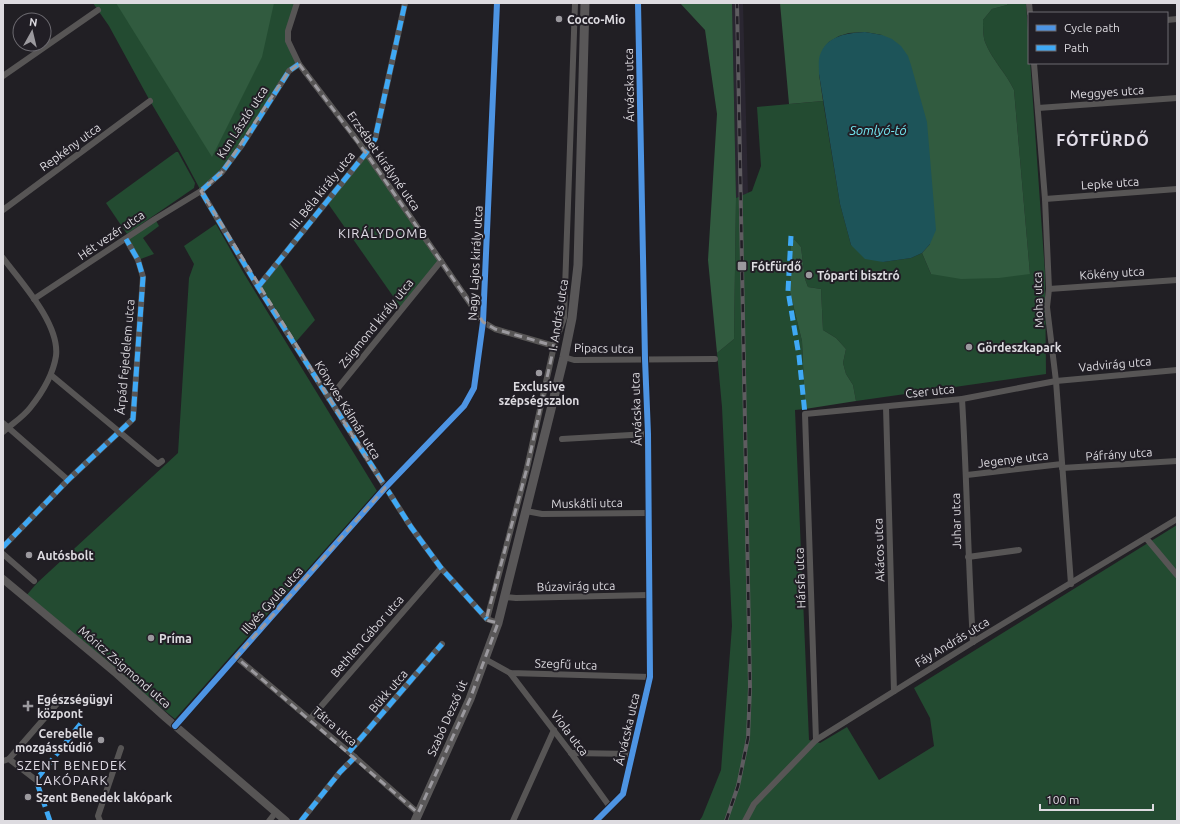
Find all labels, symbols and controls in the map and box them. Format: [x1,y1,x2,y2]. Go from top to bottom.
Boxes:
north arrow [12,12,52,52]
legend [1028,12,1168,64]
place label: Cocco-Mio [567,13,626,26]
marker: Cocco-Mio [554,14,564,24]
text: N [28,16,38,29]
text: Cycle path [1064,21,1120,34]
text: Path [1064,41,1089,54]
street label: Árvácska utca [622,48,636,122]
street label: Meggyes utca [1069,83,1145,101]
street label: Kun László utca [214,84,270,160]
street label: Erzsébet királyné utca [345,109,423,213]
street label: Repkény utca [37,121,103,173]
water label: Somlyó-tó [848,123,907,137]
district label: FÓTFÜRDŐ [1056,129,1150,149]
street label: III. Béla király utca [287,149,357,231]
street label: Lepke utca [1080,174,1140,192]
street label: Nagy Lajos király utca [466,205,484,321]
street label: Hét vezér utca [75,208,147,262]
district label: KIRÁLYDOMB [338,225,428,240]
marker: Fótfürdő [736,260,748,272]
place label: Fótfürdő [751,260,801,273]
street label: Kökény utca [1079,264,1145,282]
place label: Tóparti bisztró [817,269,900,282]
marker: Tóparti bisztró [804,270,814,280]
street label: Moha utca [1031,272,1045,328]
street label: Zsigmond király utca [336,276,416,370]
street label: I. András utca [546,278,570,352]
street label: Árpád fejedelem utca [113,299,137,415]
street label: Pipacs utca [574,341,634,355]
place label: Gördeszkapark [977,341,1062,354]
marker: Gördeszkapark [964,342,974,352]
street label: Vadvirág utca [1078,354,1152,374]
street label: Könyves Kálmán utca [312,359,384,461]
marker: Exclusive szépségszalon [534,368,544,378]
street label: Árvácska utca [628,372,644,446]
place label: Exclusive szépségszalon [499,380,579,407]
street label: Cser utca [905,382,955,400]
street label: Páfrány utca [1085,445,1153,463]
street label: Jegenye utca [977,448,1049,470]
street label: Juhar utca [949,493,963,549]
street label: Muskátli utca [551,496,623,510]
street label: Akácos utca [871,518,887,582]
street label: Hársfa utca [792,547,808,609]
place label: Autósbolt [37,549,94,562]
marker: Autósbolt [24,550,34,560]
street label: Illyés Gyula utca [239,564,305,636]
street label: Búzavirág utca [537,579,615,593]
street label: Bethlen Gábor utca [328,593,406,679]
street label: Fáy András utca [913,615,991,669]
street label: Móricz Zsigmond utca [76,623,174,711]
place label: Príma [159,632,192,645]
marker: Príma [146,633,156,643]
street label: Szegfű utca [534,656,598,672]
street label: Bükk utca [366,667,410,715]
street label: Szabó Dezső út [424,678,470,758]
street label: Árvácska utca [612,692,642,766]
place label: Egészségügyi központ [37,693,113,720]
marker: Egészségügyi központ [22,700,34,712]
street label: Tátra utca [310,704,360,748]
street label: Viola utca [549,708,591,758]
place label: Cerebelle mozgásstúdió [15,727,93,754]
marker: Cerebelle mozgásstúdió [96,735,106,745]
district label: SZENT BENEDEK LAKÓPARK [17,758,127,787]
scale bar [1040,786,1153,812]
place label: Szent Benedek lakópark [36,791,172,804]
marker: Szent Benedek lakópark [23,792,33,802]
text: 100 m [1046,793,1079,806]

